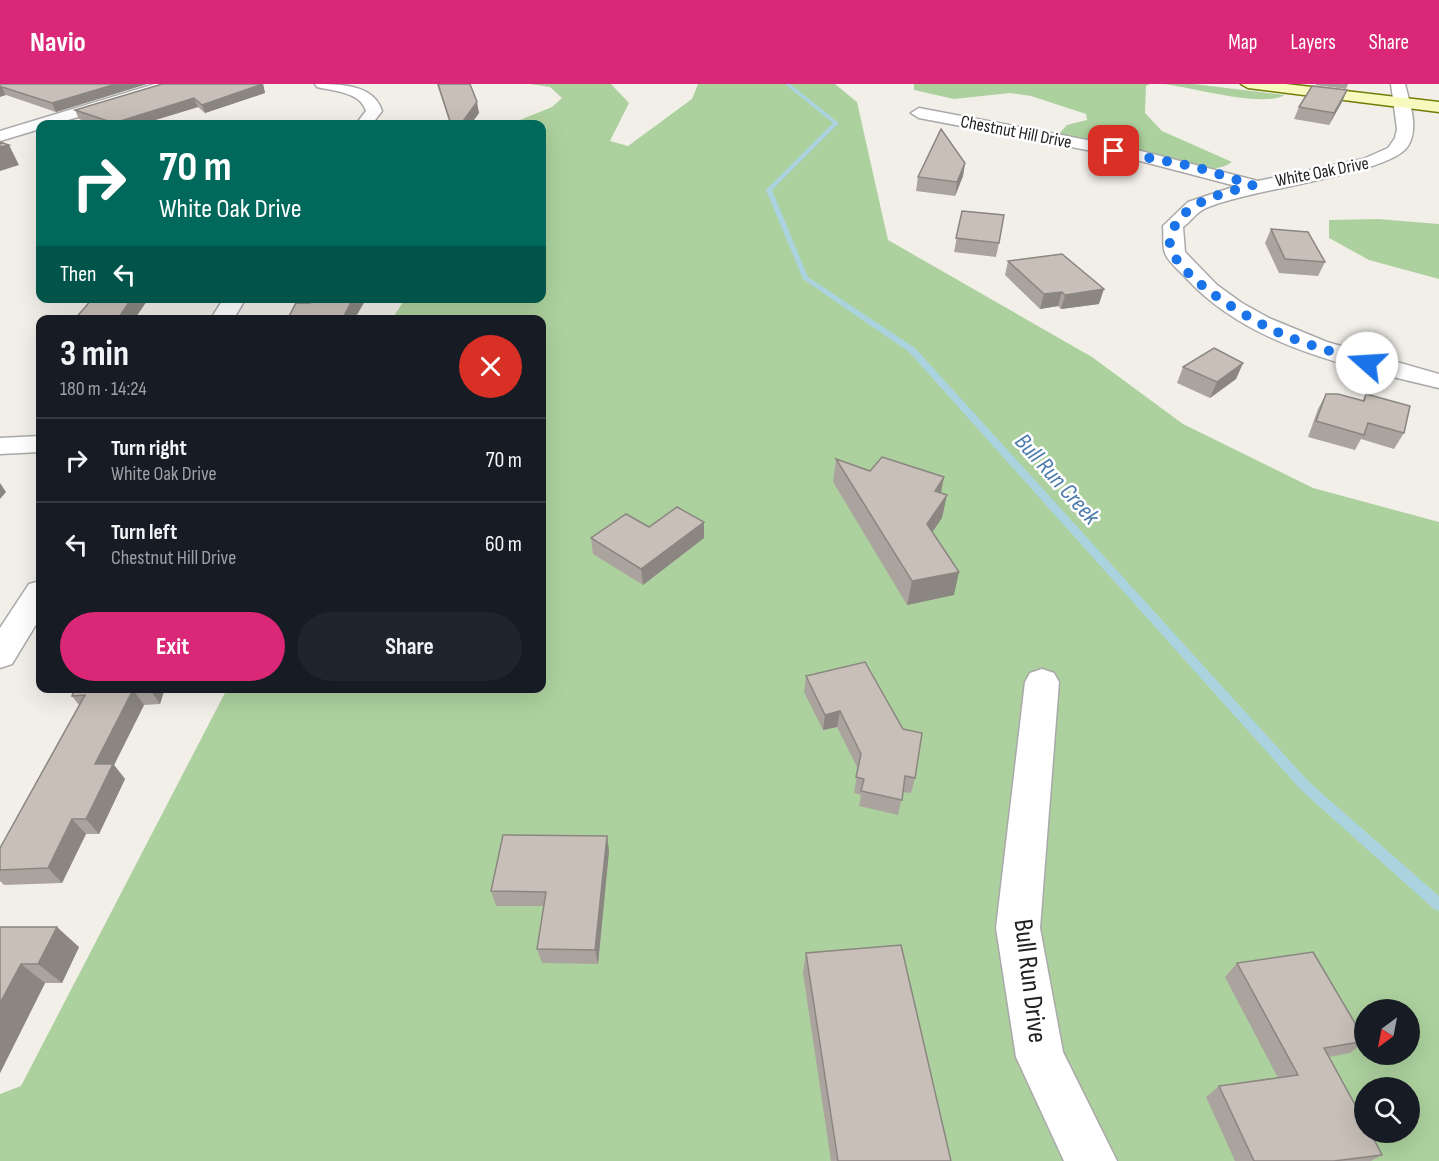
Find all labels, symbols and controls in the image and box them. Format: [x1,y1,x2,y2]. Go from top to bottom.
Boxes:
text: Navio [30,26,86,59]
text: Map [1228,30,1257,55]
text: Layers [1290,30,1336,55]
text: Share [1369,30,1409,55]
street label: Chestnut Hill Drive [959,111,1073,153]
pin [1088,125,1139,176]
icon: arrive [1097,134,1130,167]
text: 70 m [159,142,232,193]
icon: right [60,144,138,222]
street label: White Oak Drive [1273,153,1371,191]
text: White Oak Drive [159,193,302,225]
icon: left [108,258,141,291]
text: Then [60,261,96,288]
position arrow [1335,331,1399,395]
text: 3 min [60,333,129,376]
button: close [459,335,522,398]
text: 180 m · 14:24 [60,377,147,401]
water label: Bull Run Creek [1009,427,1106,531]
text: Turn right [111,435,187,462]
icon: right [60,444,93,477]
text: 70 m [486,447,522,474]
text: White Oak Drive [111,462,217,486]
text: Turn left [111,519,177,546]
icon: left [60,528,93,561]
text: 60 m [485,531,522,558]
text: Chestnut Hill Drive [111,546,236,570]
button: Exit [60,612,285,681]
button: Share [297,612,522,681]
street label: Bull Run Drive [1007,917,1053,1045]
north arrow [1354,999,1420,1065]
map controls [1354,999,1420,1143]
button: search [1354,1077,1420,1143]

